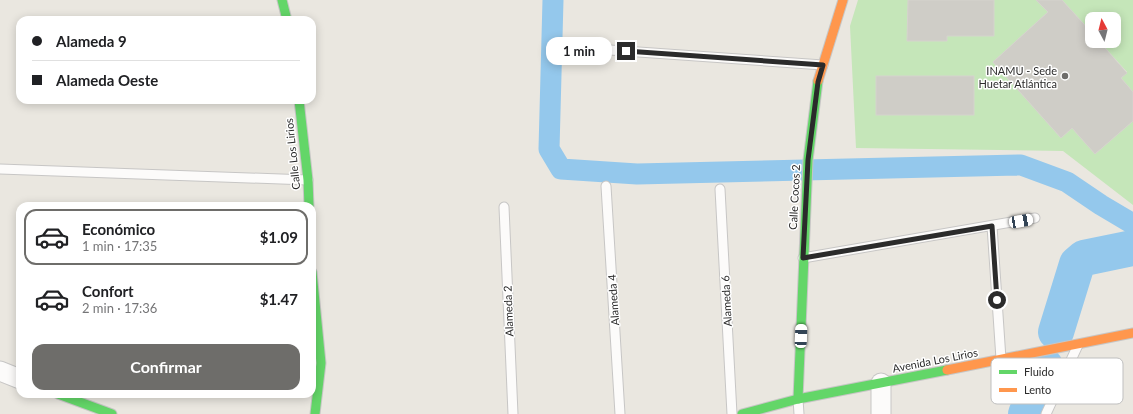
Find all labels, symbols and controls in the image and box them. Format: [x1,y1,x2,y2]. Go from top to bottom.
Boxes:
north arrow [1085,12,1121,48]
map controls [1085,12,1121,48]
text: Alameda 9 [56,32,127,50]
callout: 1 min [546,37,612,65]
route end [617,42,635,60]
text: 1 min [563,43,595,59]
place label: INAMU - Sede Huetar Atlántica [978,64,1057,90]
text: Alameda Oeste [56,71,158,89]
marker: INAMU - Sede Huetar Atlántica [1060,71,1070,81]
street label: Calle Los Lirios [282,117,302,190]
street label: Calle Cocos 2 [786,164,802,230]
car [1008,213,1034,229]
icon: car [34,219,70,255]
text: Económico [82,220,155,238]
text: $1.09 [260,228,298,246]
text: 1 min · 17:35 [82,238,157,254]
street label: Alameda 4 [605,273,621,326]
street label: Alameda 6 [718,275,734,327]
icon: car [34,281,70,317]
text: Confort [82,282,134,300]
street label: Alameda 2 [501,285,515,337]
text: $1.47 [260,290,298,308]
route start [988,291,1006,309]
text: 2 min · 17:36 [82,300,157,316]
car [795,324,807,348]
button: Confirmar [32,344,300,390]
street label: Avenida Los Lirios [891,345,979,375]
legend [991,358,1123,404]
text: Fluido [1024,365,1054,378]
text: Lento [1024,383,1051,396]

